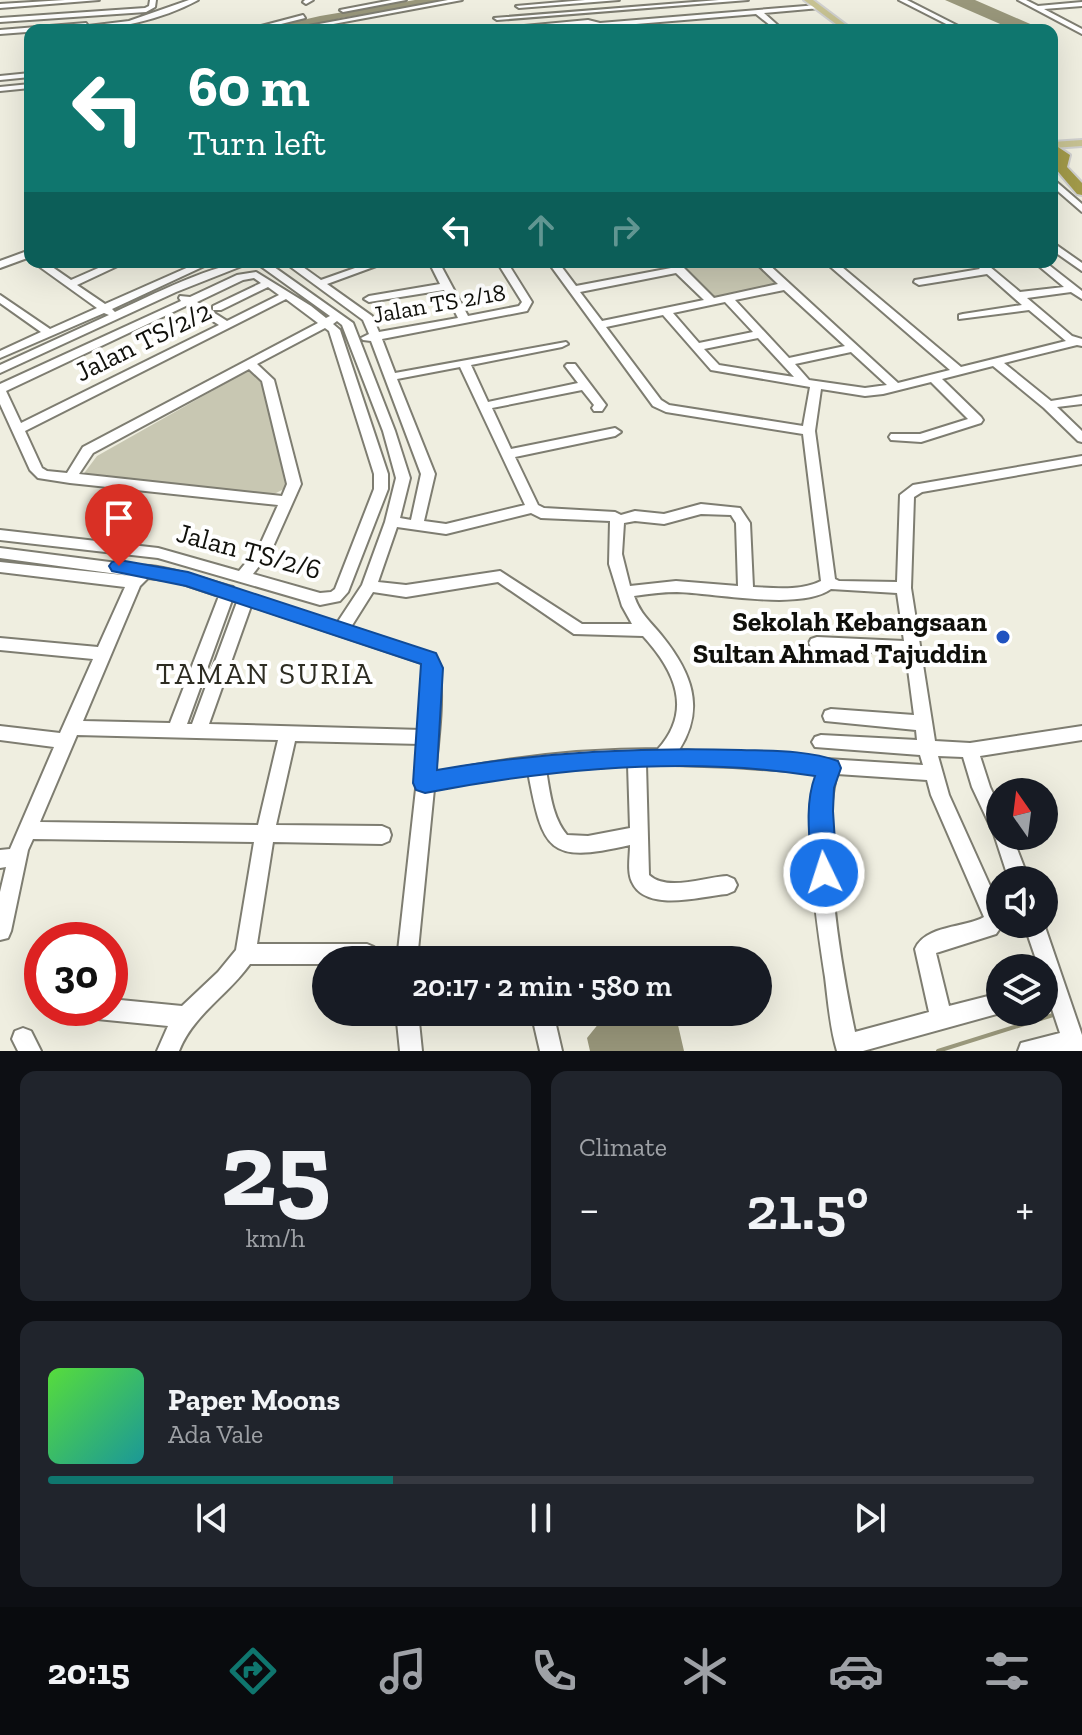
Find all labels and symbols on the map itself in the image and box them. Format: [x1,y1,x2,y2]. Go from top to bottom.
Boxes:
street label: Jalan TS 2/18 [370,277,508,329]
street label: Jalan TS/2/2 [69,294,217,388]
pin [85,484,153,566]
street label: Jalan TS/2/6 [173,516,325,586]
place label: Sekolah Kebangsaan Sultan Ahmad Tajuddin [693,605,987,670]
marker: Sekolah Kebangsaan Sultan Ahmad Tajuddin [994,628,1012,646]
district label: TAMAN SURIA [156,656,374,692]
north arrow [986,778,1058,850]
position arrow [782,831,866,915]
speed limit sign: 30 [24,922,128,1026]

